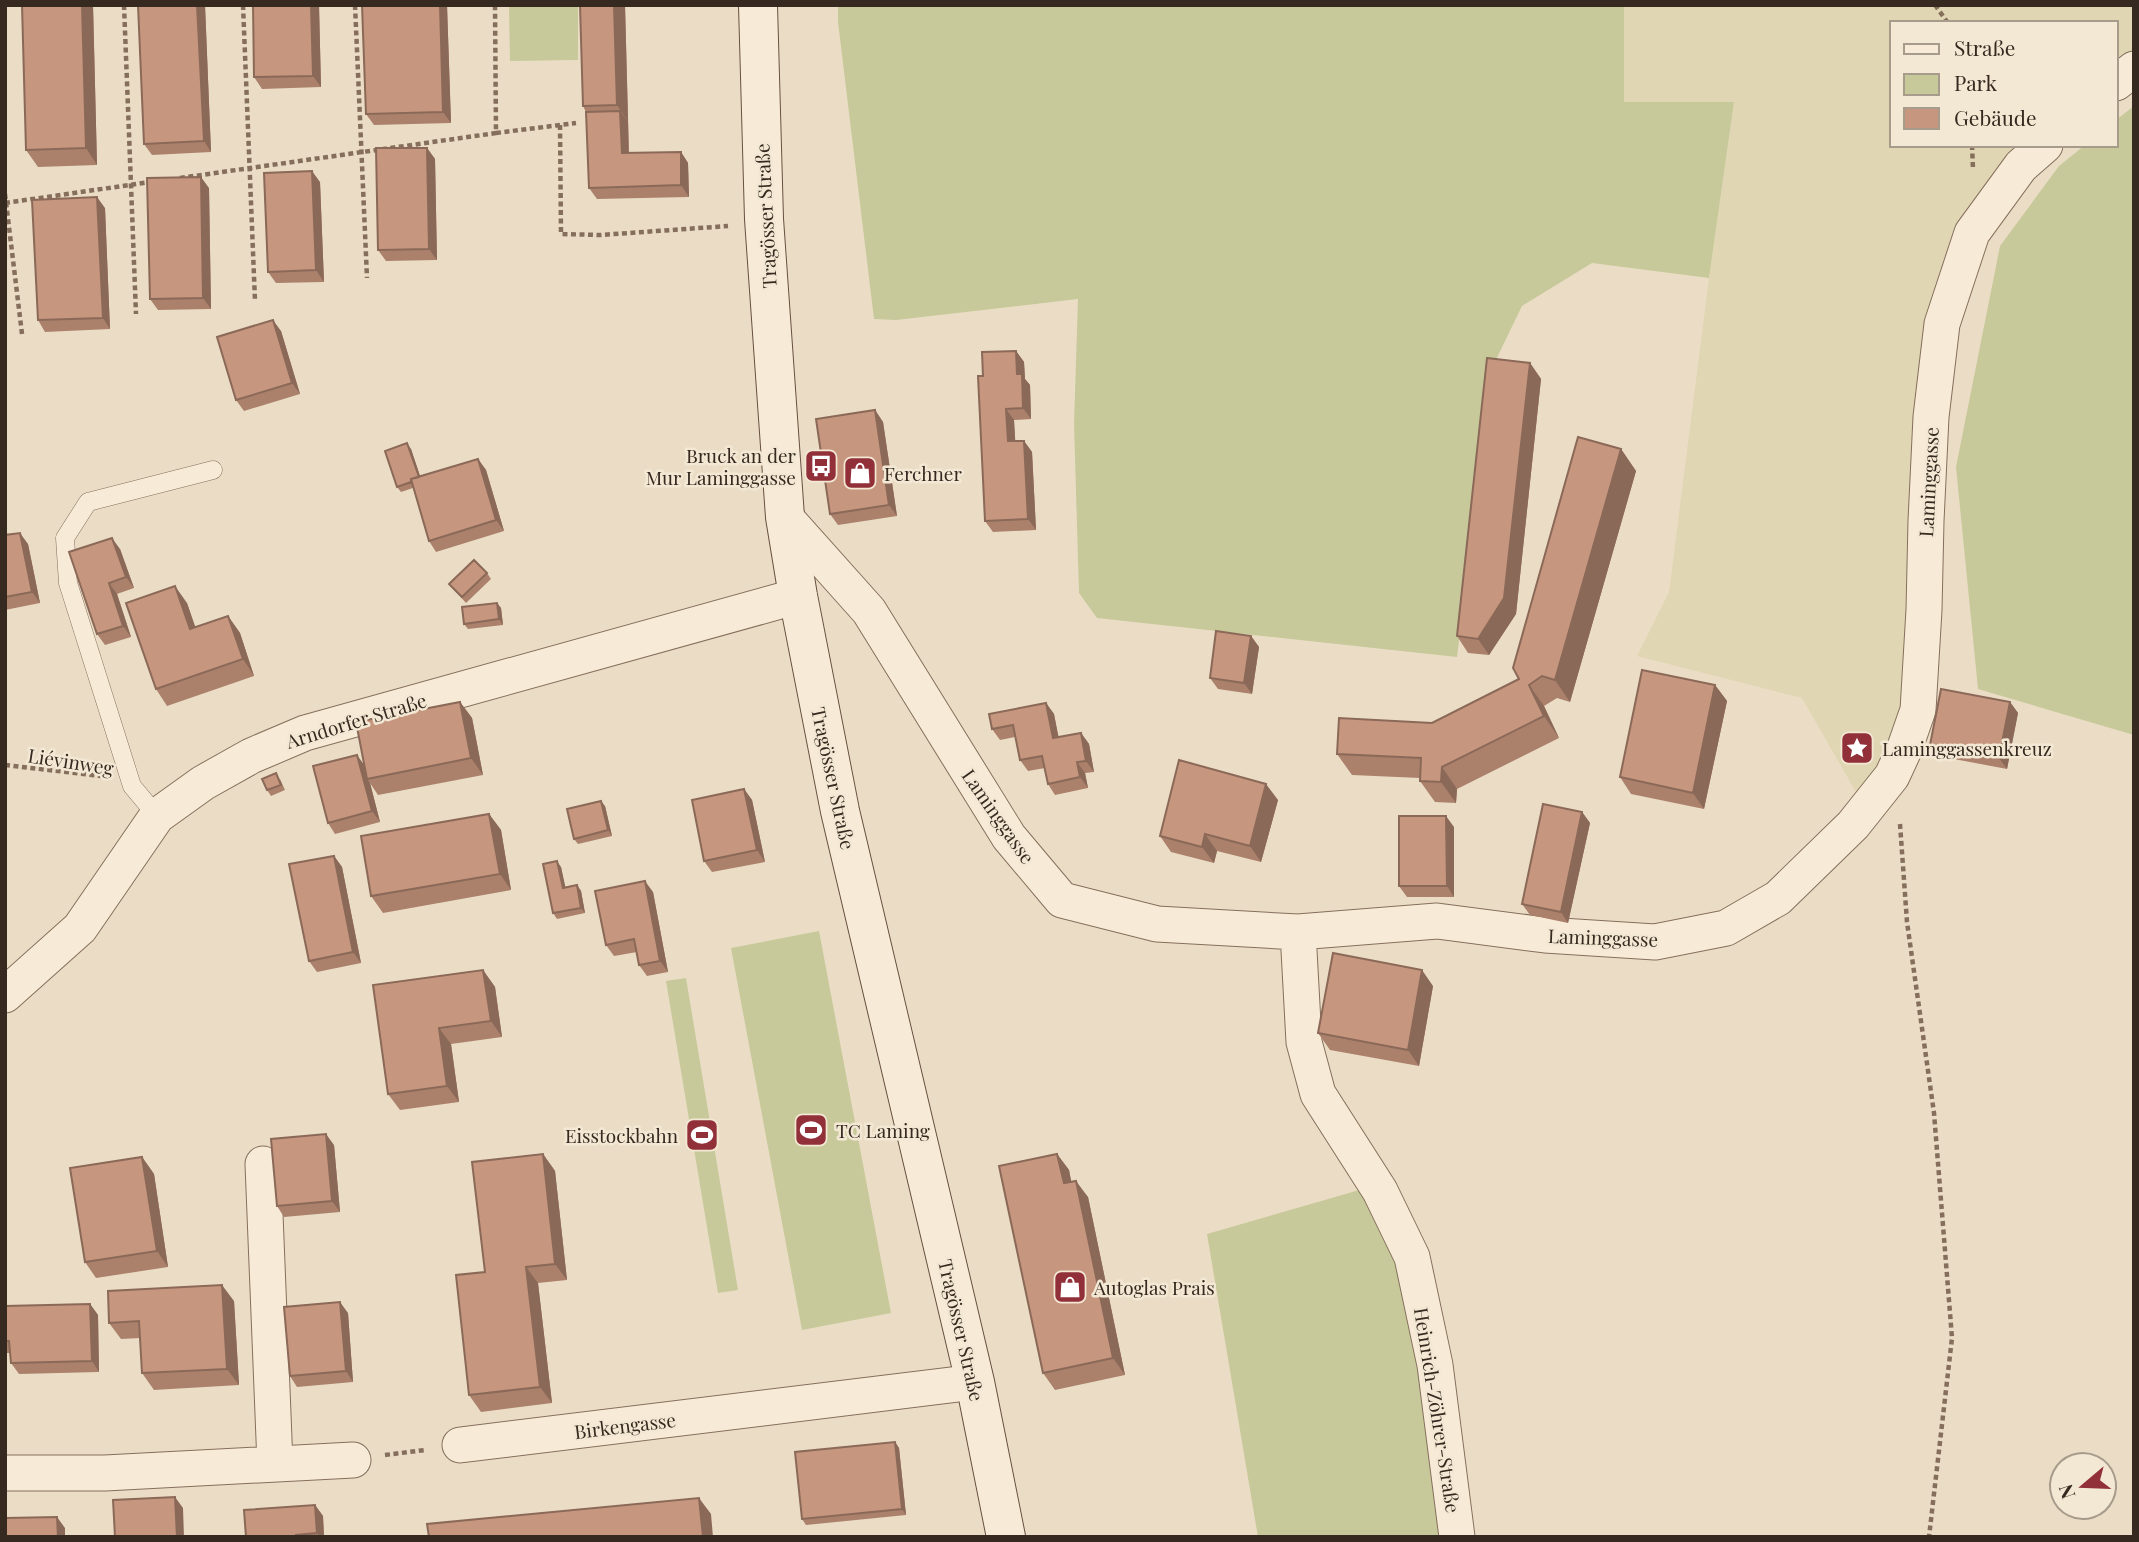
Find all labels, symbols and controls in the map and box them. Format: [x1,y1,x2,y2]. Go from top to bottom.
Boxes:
legend [1890,21,2118,147]
text: Straße [1954,33,2015,61]
text: Park [1954,68,1998,96]
text: Gebäude [1954,103,2037,131]
street label: Tragösser Straße [748,143,782,289]
street label: Laminggasse [1912,426,1944,538]
place label: Bruck an der Mur Laminggasse [646,442,797,490]
bus stop icon: Bruck an der Mur Laminggasse [802,447,840,485]
shop icon: Ferchner [841,454,879,492]
place label: Ferchner [884,460,962,486]
street label: Arndorfer Straße [282,686,429,754]
street label: Tragösser Straße [806,704,862,852]
place icon: Laminggassenkreuz [1838,729,1876,767]
place label: Laminggassenkreuz [1882,735,2052,761]
street label: Liévinweg [26,741,116,781]
street label: Laminggasse [957,763,1041,869]
street label: Laminggasse [1547,922,1659,952]
sports icon: TC Laming [792,1111,830,1149]
sports icon: Eisstockbahn [683,1116,721,1154]
place label: TC Laming [836,1117,930,1143]
place label: Eisstockbahn [565,1122,679,1148]
street label: Tragösser Straße [933,1256,991,1404]
shop icon: Autoglas Prais [1051,1268,1089,1306]
place label: Autoglas Prais [1093,1274,1215,1300]
street label: Heinrich-Zöhrer-Straße [1409,1305,1467,1515]
street label: Birkengasse [573,1406,677,1444]
north arrow [2048,1451,2118,1521]
text: N [2051,1481,2081,1503]

